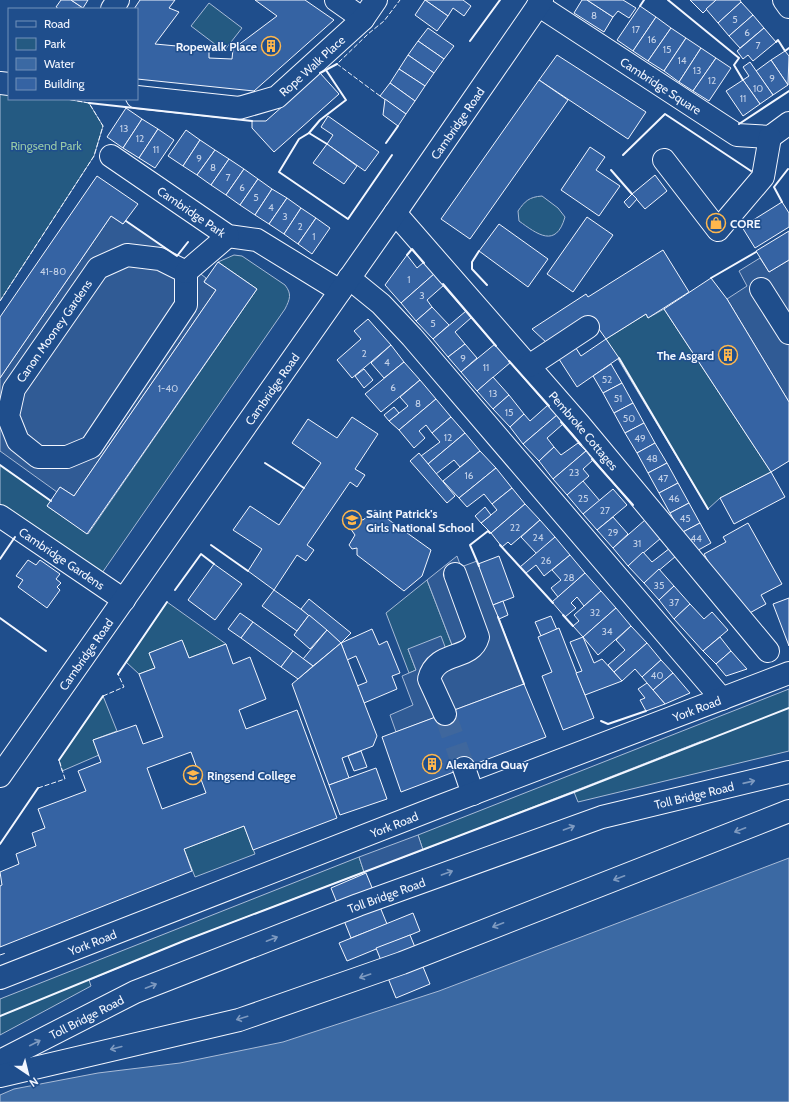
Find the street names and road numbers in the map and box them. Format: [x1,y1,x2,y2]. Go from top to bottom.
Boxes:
street label: Rope Walk Place [276,32,348,99]
street label: Cambridge Square [618,53,704,117]
street label: Cambridge Road [427,84,487,162]
street label: Cambridge Park [155,183,230,240]
street label: Canon Mooney Gardens [13,277,95,385]
street label: Cambridge Road [241,350,302,428]
street label: Pembroke Cottages [546,388,622,473]
street label: Cambridge Gardens [16,524,108,592]
street label: Cambridge Road [55,615,116,693]
street label: York Road [669,692,723,725]
street label: Toll Bridge Road [653,778,735,812]
street label: York Road [367,808,420,841]
street label: Toll Bridge Road [345,874,427,916]
street label: York Road [65,926,118,959]
street label: Toll Bridge Road [47,992,126,1042]

